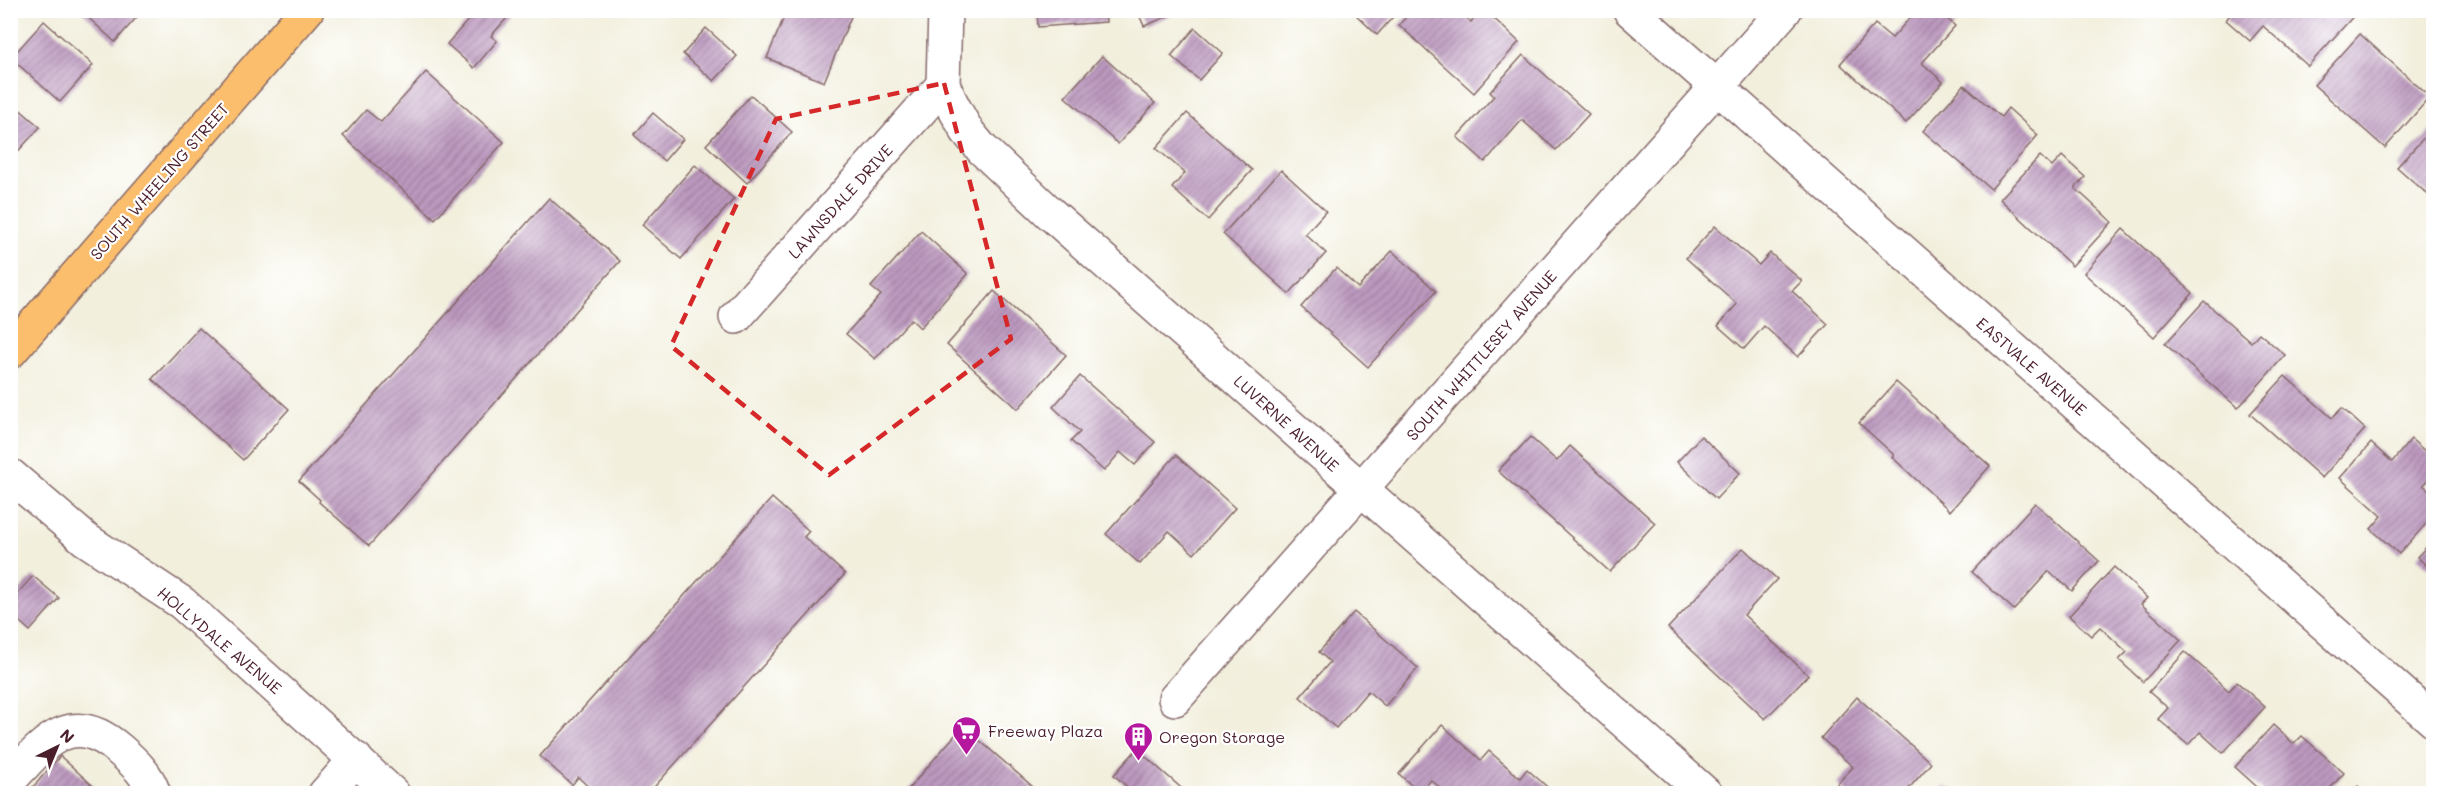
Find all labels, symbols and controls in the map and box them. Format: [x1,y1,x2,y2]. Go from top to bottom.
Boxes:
street label: SOUTH WHEELING STREET [85,98,233,264]
street label: LAWNSDALE DRIVE [783,139,897,263]
street label: SOUTH WHITTLESEY AVENUE [1401,265,1561,445]
street label: EASTVALE AVENUE [1972,312,2092,420]
street label: LUVERNE AVENUE [1230,370,1344,476]
street label: HOLLYDALE AVENUE [154,582,286,698]
supermarket icon: Freeway Plaza [951,714,983,756]
north arrow [27,717,87,777]
place label: Freeway Plaza [988,720,1103,741]
building icon: Oregon Storage [1122,720,1154,762]
text: N [56,724,79,747]
place label: Oregon Storage [1159,726,1285,747]

